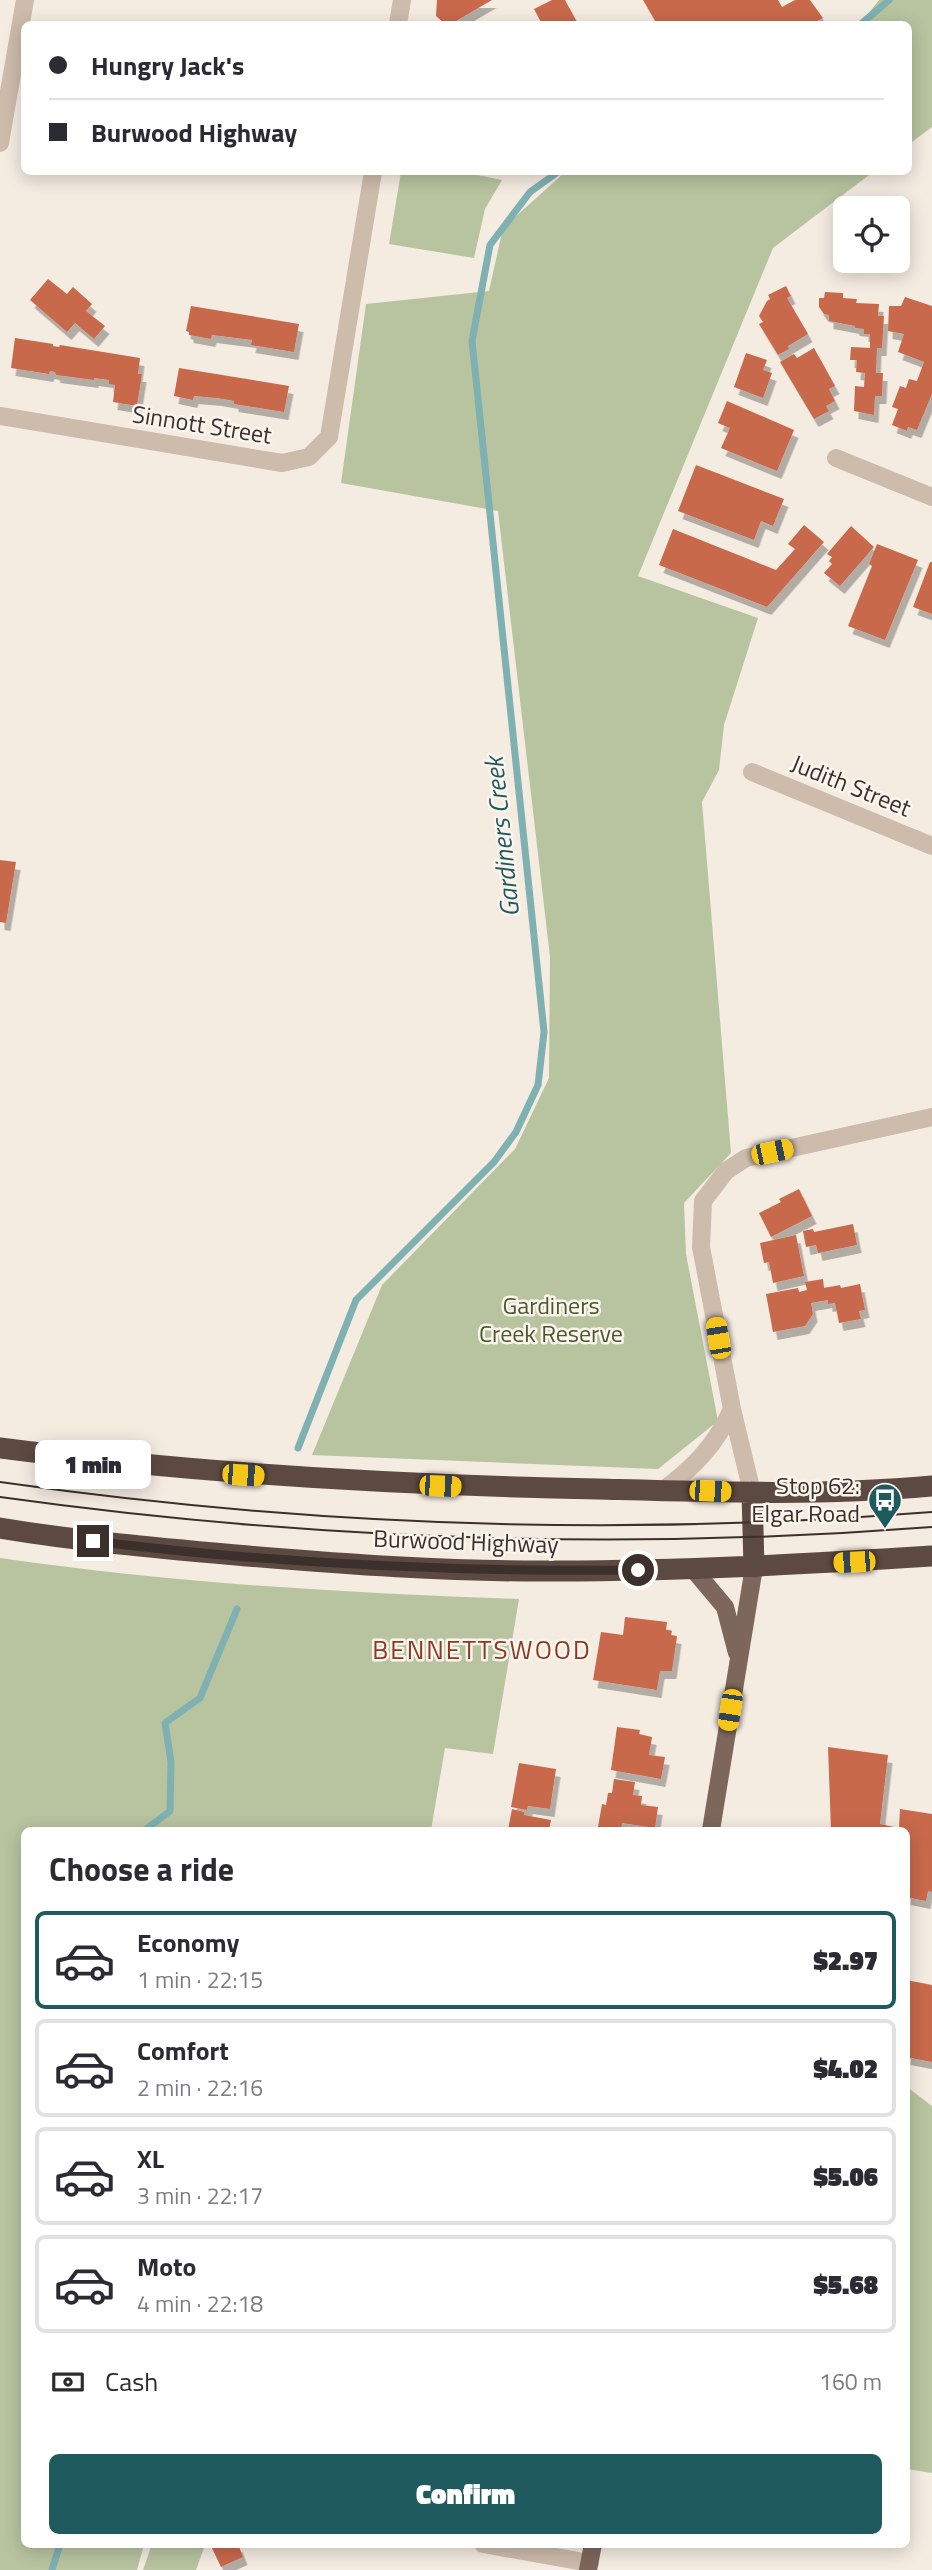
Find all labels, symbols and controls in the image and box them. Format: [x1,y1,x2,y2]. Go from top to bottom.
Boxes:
text: Hungry Jack's [91,46,244,85]
text: Burwood Highway [91,113,297,152]
map controls [833,196,910,273]
button: locate [833,196,910,273]
street label: Sinnott Street [130,395,275,453]
street label: Judith Street [786,745,917,826]
water label: Gardiners Creek [473,752,529,919]
car [750,1137,795,1167]
park label: Gardiners Creek Reserve [479,1287,623,1351]
car [705,1315,732,1361]
callout: 1 min [35,1440,151,1488]
text: 1 min [64,1447,122,1482]
car [222,1463,265,1487]
place label: Stop 62: Elgar Road [751,1467,860,1531]
car [419,1475,462,1497]
car [689,1480,732,1502]
bus stop icon: Stop 62: Elgar Road [866,1481,904,1530]
street label: Burwood Highway [373,1520,560,1562]
route end [77,1525,109,1557]
car [833,1550,876,1574]
route start [622,1554,654,1586]
district label: BENNETTSWOOD [372,1630,592,1669]
car [717,1688,744,1732]
text: Choose a ride [49,1845,234,1893]
text: Economy [137,1923,239,1962]
icon: car [53,1929,116,1992]
text: $2.97 [813,1941,878,1980]
text: 1 min · 22:15 [137,1962,263,1997]
text: Comfort [137,2031,229,2070]
icon: car [53,2037,116,2100]
text: $4.02 [813,2049,878,2088]
text: 2 min · 22:16 [137,2070,263,2105]
text: XL [137,2139,164,2178]
icon: car [53,2145,116,2208]
text: $5.06 [813,2157,878,2196]
text: 3 min · 22:17 [137,2178,263,2213]
text: Moto [137,2247,196,2286]
icon: car [53,2253,116,2316]
text: $5.68 [813,2265,878,2304]
text: 4 min · 22:18 [137,2286,263,2321]
text: Cash [105,2362,158,2401]
icon: cash [49,2363,87,2401]
text: 160 m [819,2364,882,2399]
button: Confirm [49,2454,882,2534]

